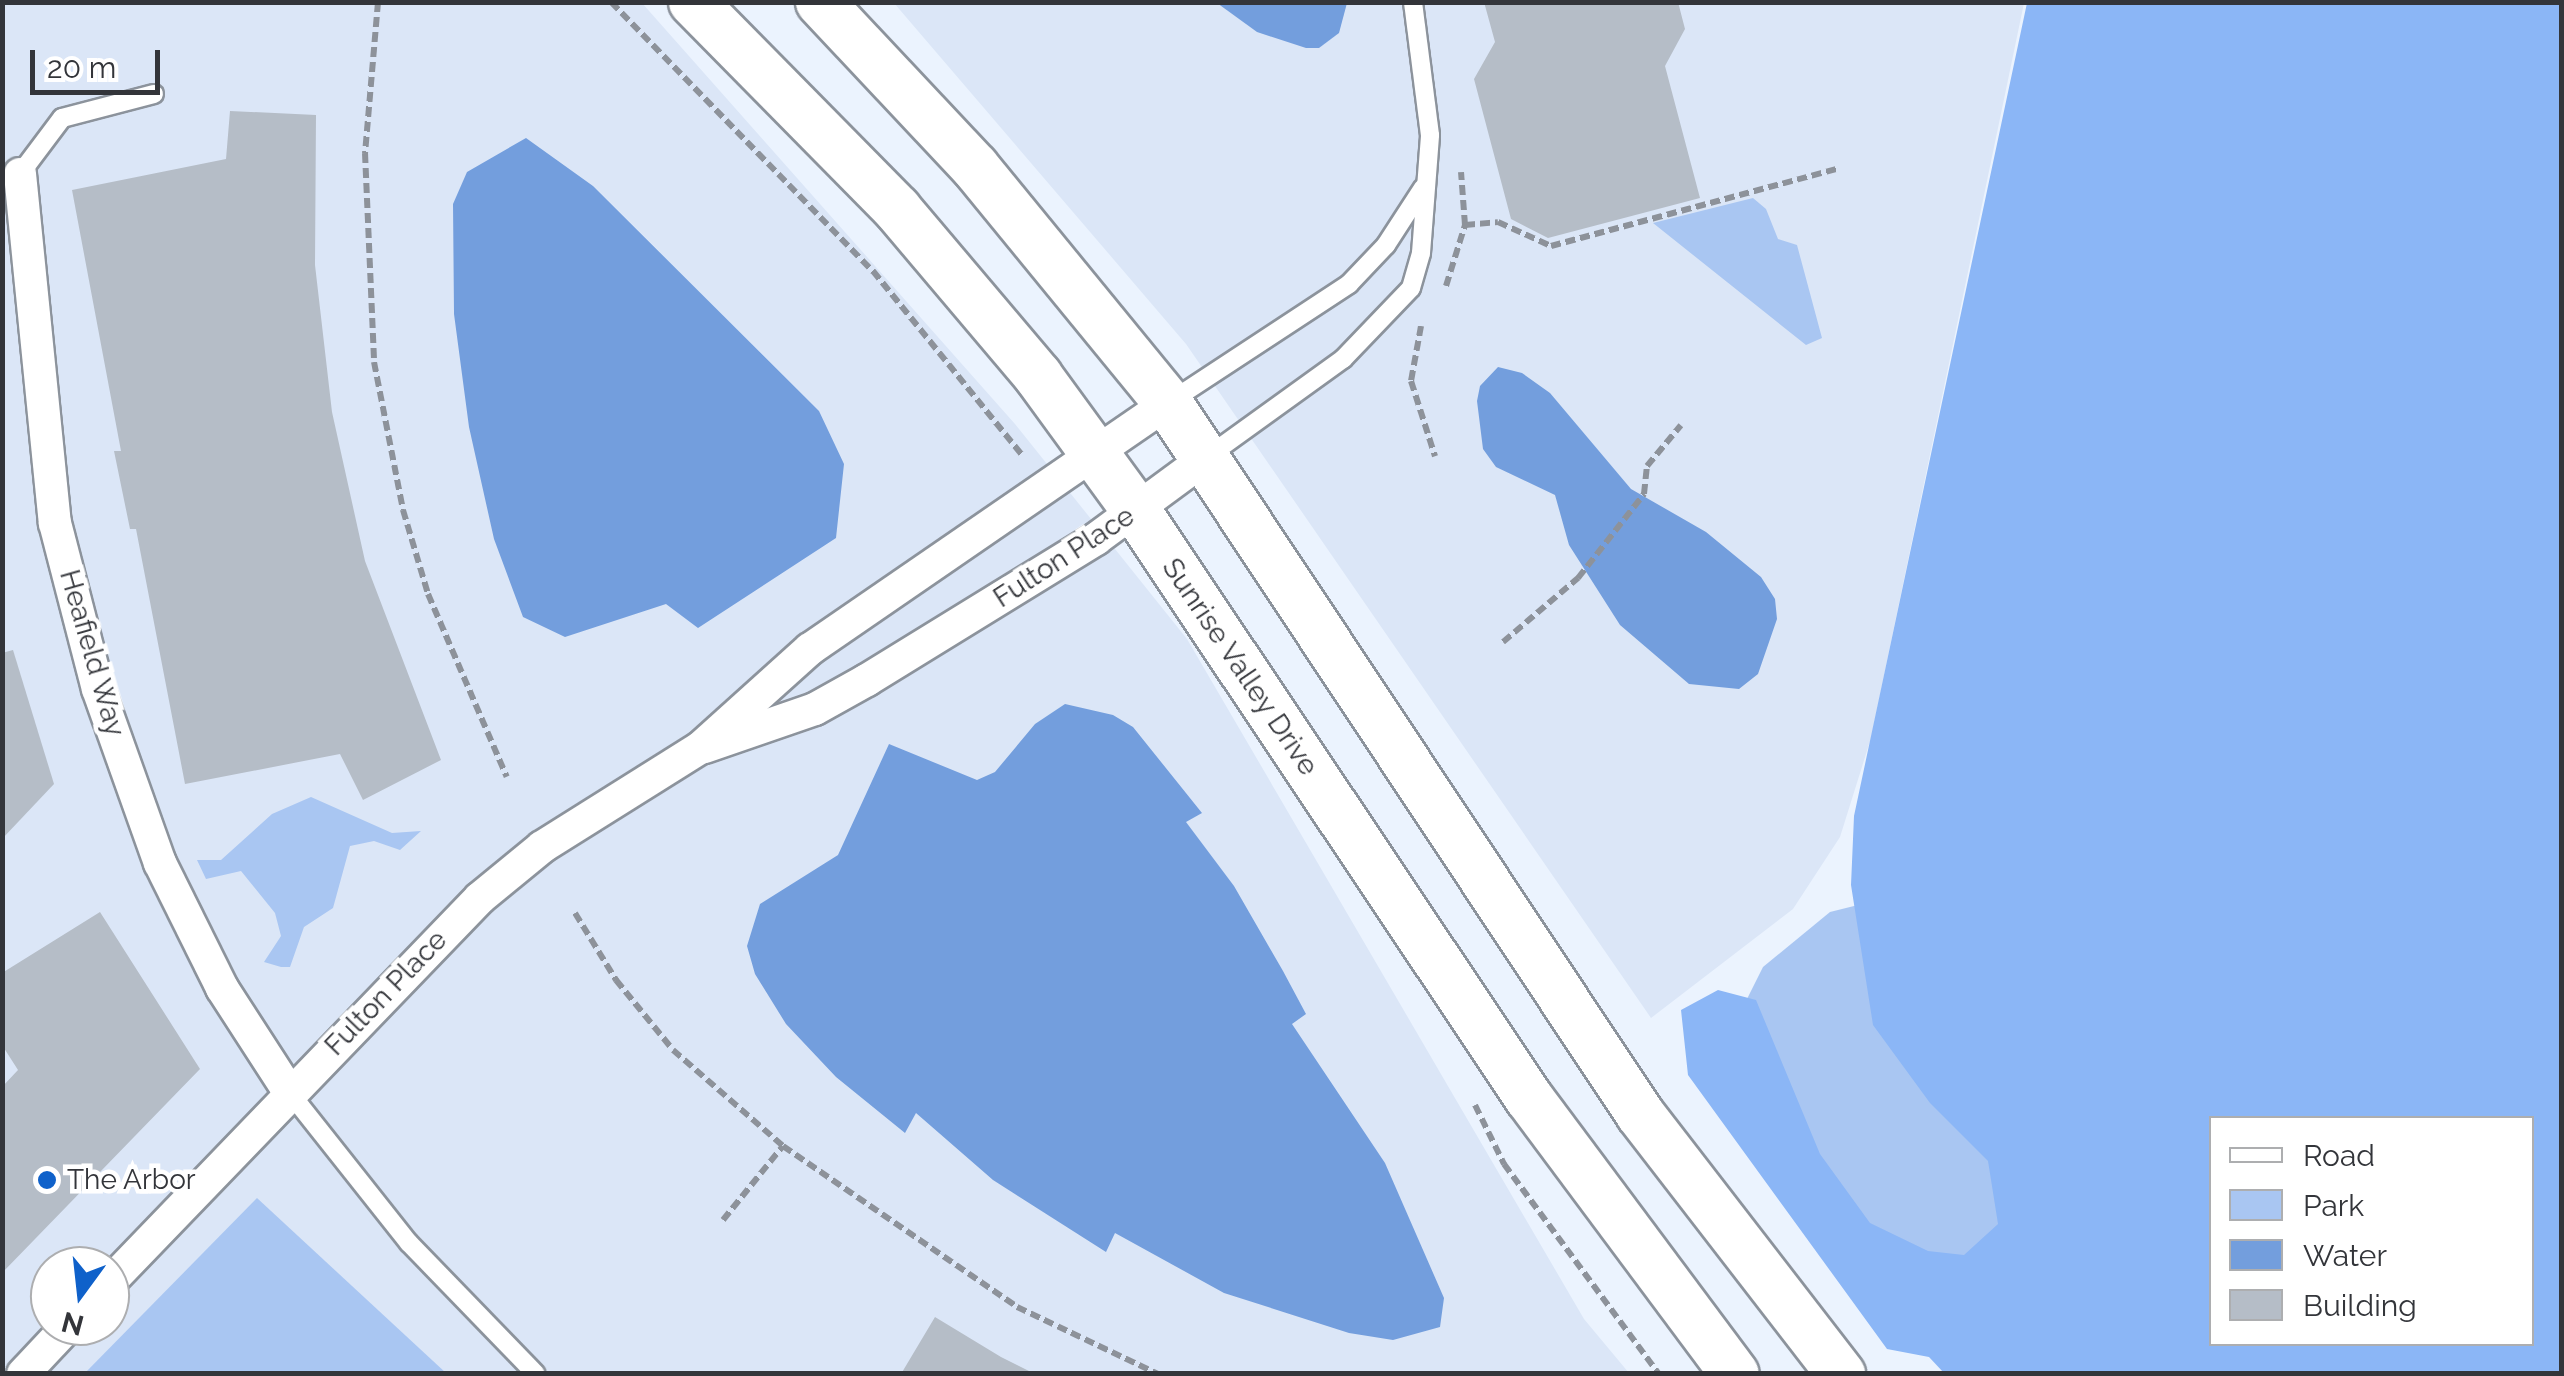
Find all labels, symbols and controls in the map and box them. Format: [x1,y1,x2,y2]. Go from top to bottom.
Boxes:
scale bar [35,30,165,92]
text: 20 m [47,50,116,85]
street label: Fulton Place [987,499,1141,615]
street label: Sunrise Valley Drive [1154,551,1326,783]
street label: Heafield Way [52,565,132,741]
street label: Fulton Place [318,923,454,1063]
legend [2209,1116,2534,1346]
text: Road [2303,1138,2375,1173]
place label: The Arbor [67,1163,196,1197]
marker: The Arbor [36,1169,58,1191]
text: Park [2303,1188,2364,1223]
text: Water [2303,1238,2387,1273]
north arrow [30,1246,130,1346]
text: Building [2303,1288,2417,1323]
text: N [58,1305,87,1342]

